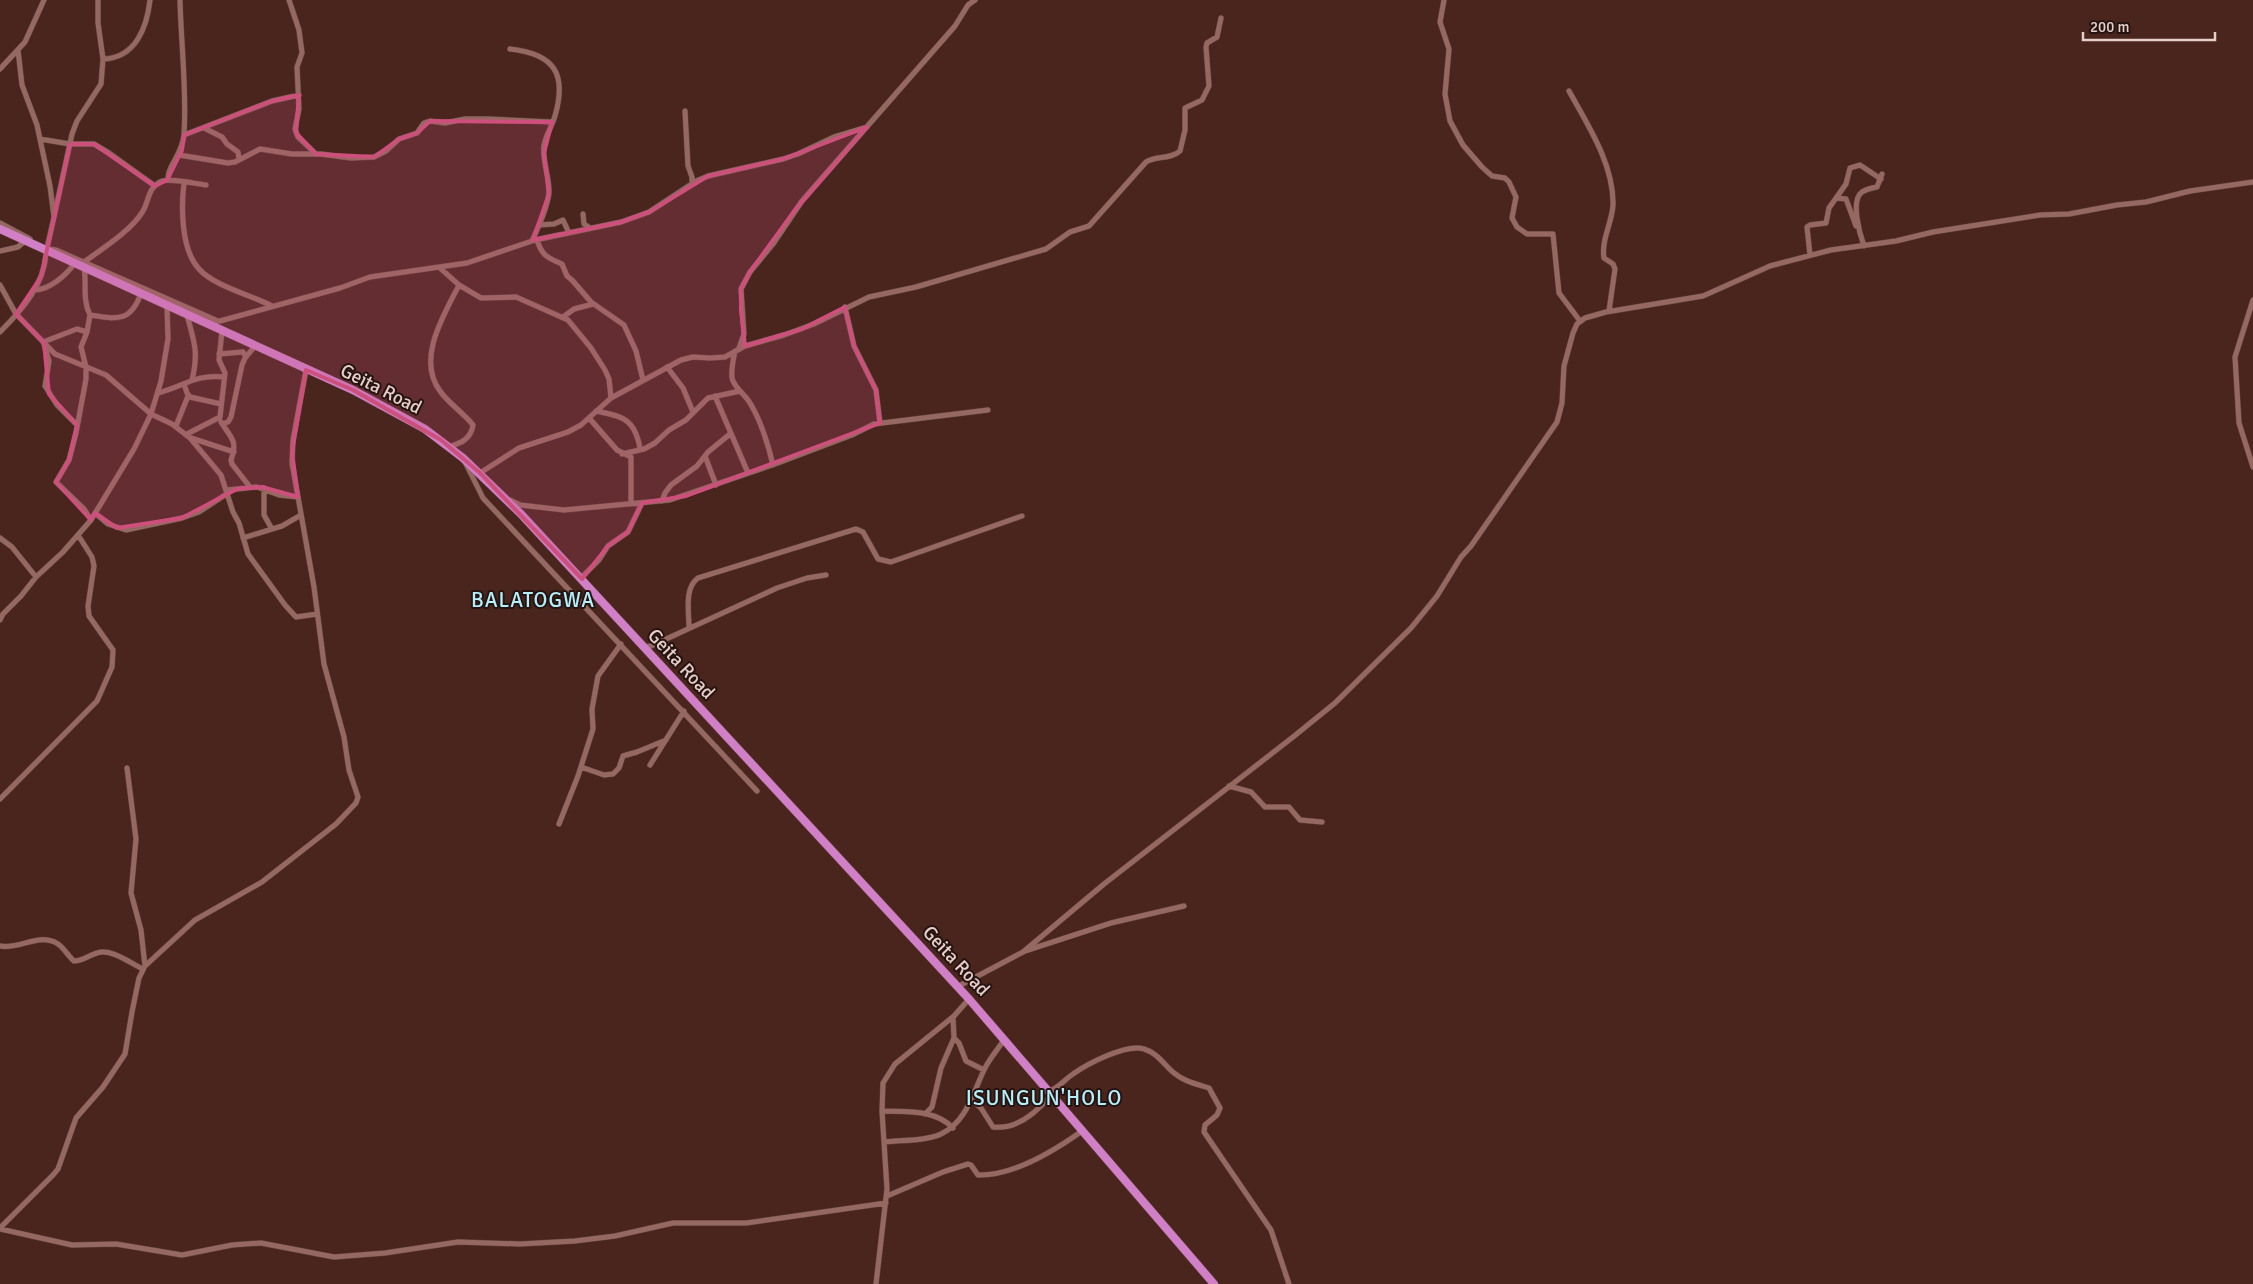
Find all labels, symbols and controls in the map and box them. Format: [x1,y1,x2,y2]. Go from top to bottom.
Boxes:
scale bar [2083,10,2216,42]
text: 200 m [2090,18,2130,36]
street label: Geita Road [336,358,426,420]
district label: BALATOGWA [471,587,595,613]
street label: Geita Road [642,624,720,704]
street label: Geita Road [917,921,995,1001]
district label: ISUNGUN'HOLO [966,1085,1122,1111]

